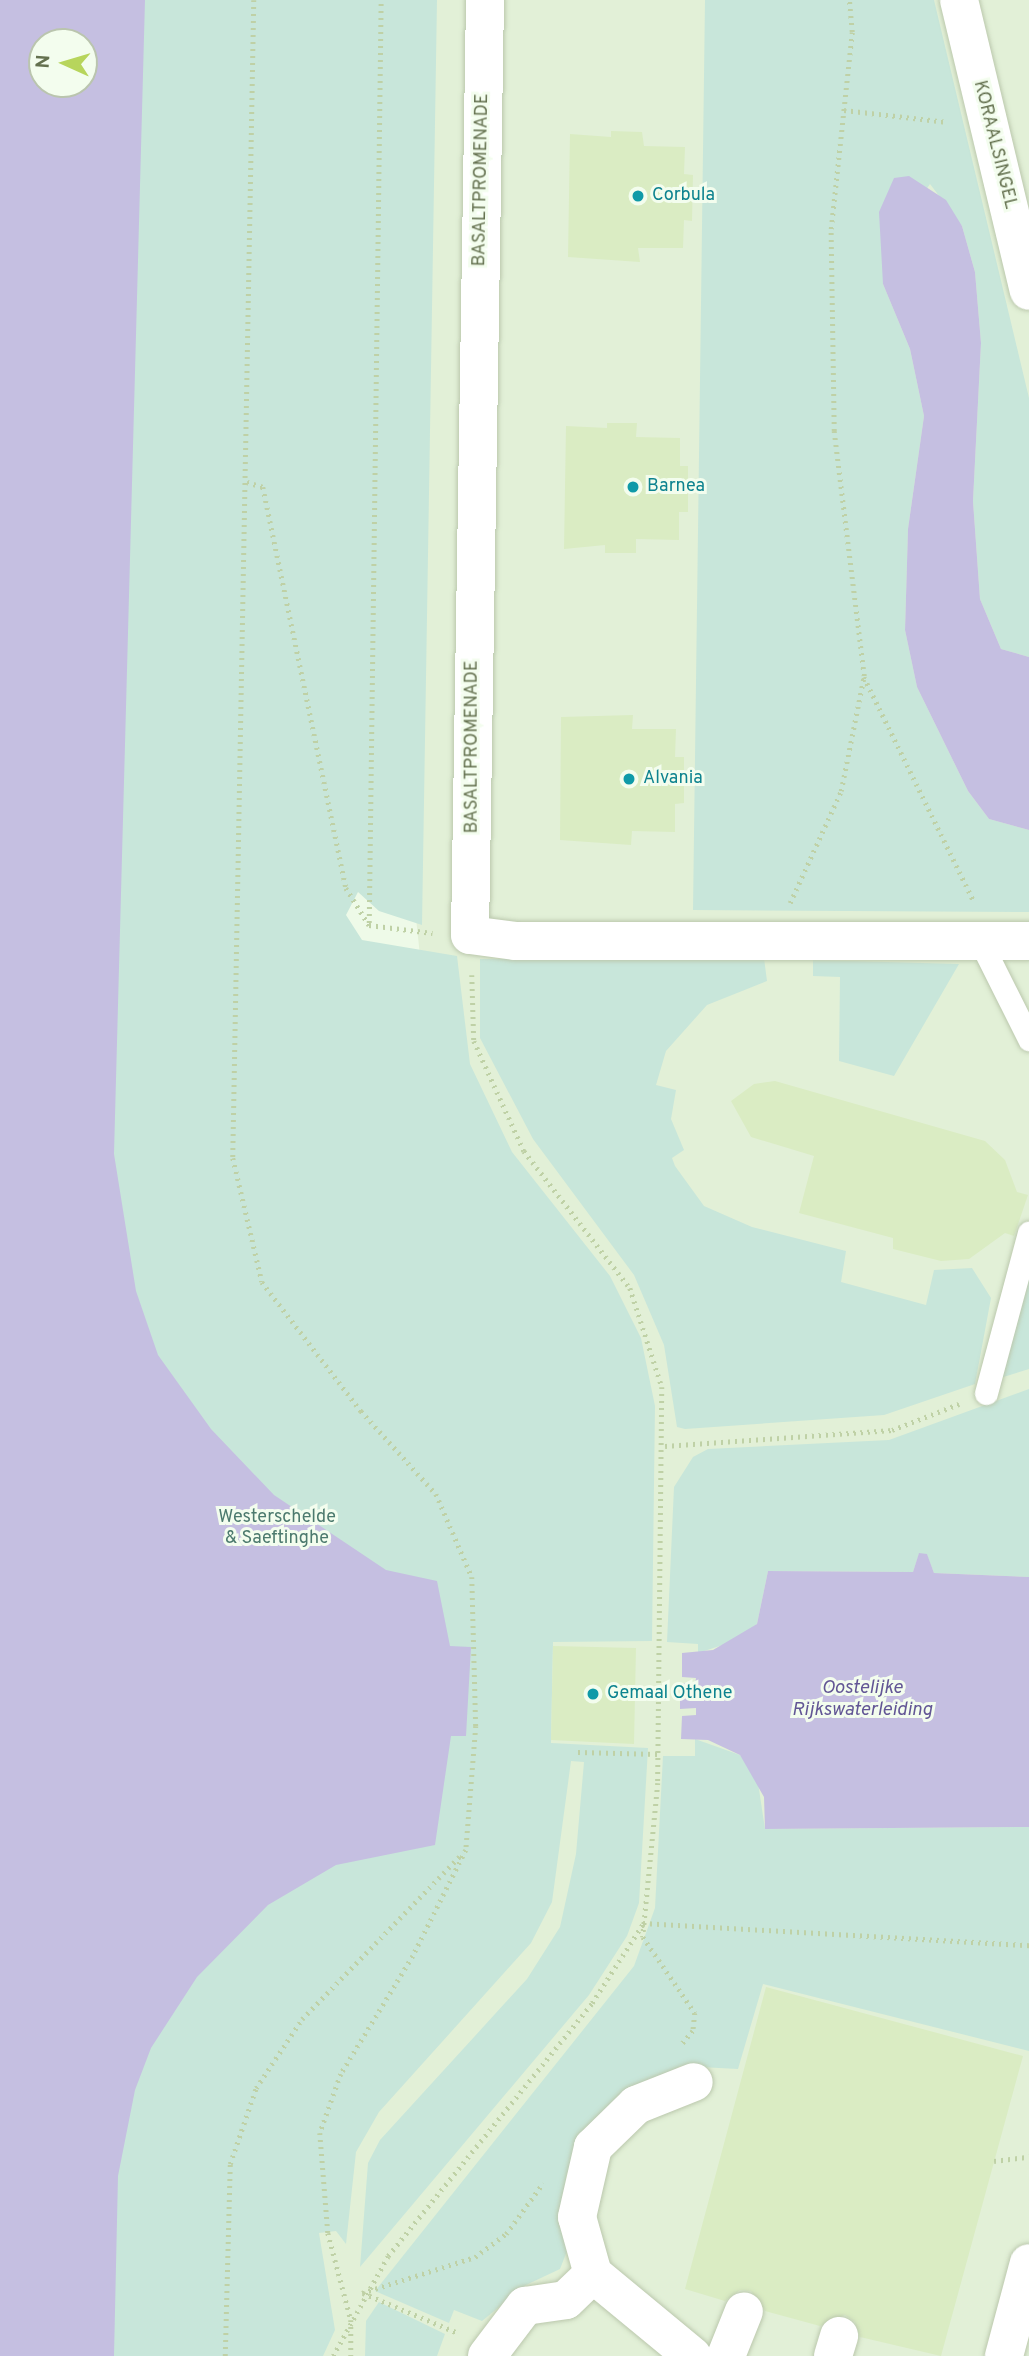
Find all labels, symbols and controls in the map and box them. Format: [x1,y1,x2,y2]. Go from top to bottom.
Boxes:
north arrow [28,28,98,98]
text: N [32,54,56,69]
street label: KORAALSINGEL [968,79,1020,211]
street label: BASALTPROMENADE [470,93,494,267]
place label: Corbula [652,185,715,207]
marker: Corbula [630,188,646,204]
place label: Barnea [647,476,705,498]
marker: Barnea [625,479,641,495]
street label: BASALTPROMENADE [462,661,484,833]
place label: Alvania [643,768,703,790]
marker: Alvania [621,771,637,787]
park label: Westerschelde & Saeftinghe [218,1508,336,1550]
water label: Oostelijke Rijkswaterleiding [792,1678,932,1722]
place label: Gemaal Othene [607,1683,732,1705]
marker: Gemaal Othene [585,1686,601,1702]

